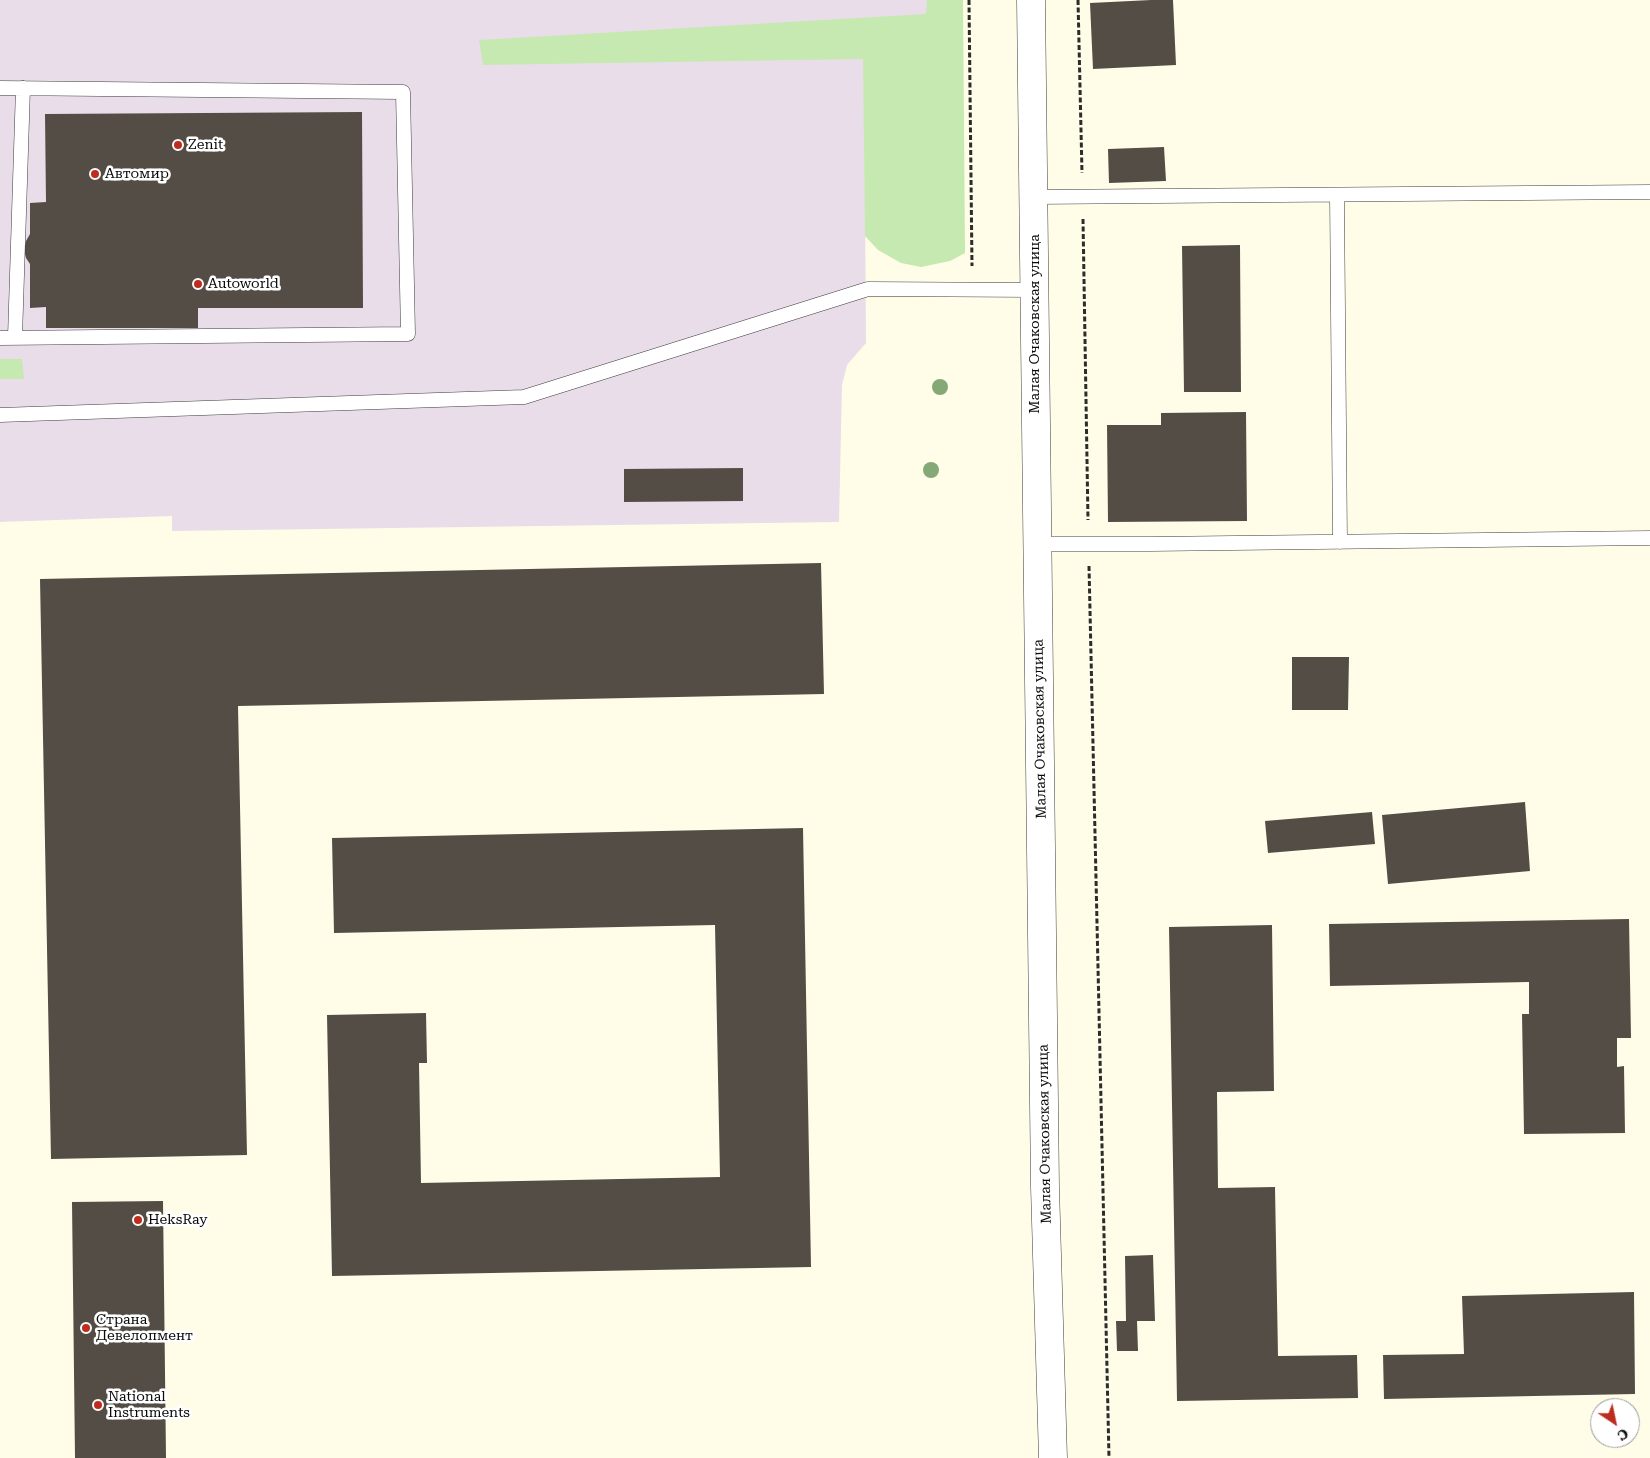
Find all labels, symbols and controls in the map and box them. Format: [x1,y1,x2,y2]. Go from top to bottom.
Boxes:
place label: Zenit [188,137,223,153]
marker: Zenit [172,139,184,151]
place label: Автомир [105,166,169,182]
marker: Автомир [89,168,101,180]
street label: Малая Очаковская улица [1027,234,1043,414]
place label: Autoworld [208,276,279,292]
marker: Autoworld [192,278,204,290]
street label: Малая Очаковская улица [1030,639,1050,819]
street label: Малая Очаковская улица [1035,1044,1055,1224]
place label: HeksRay [148,1212,208,1228]
marker: HeksRay [132,1214,144,1226]
place label: Страна Девелопмент [96,1312,193,1344]
marker: Страна Девелопмент [80,1322,92,1334]
place label: National Instruments [108,1389,190,1421]
north arrow [1590,1398,1640,1448]
marker: National Instruments [92,1399,104,1411]
text: С [1614,1425,1631,1444]

